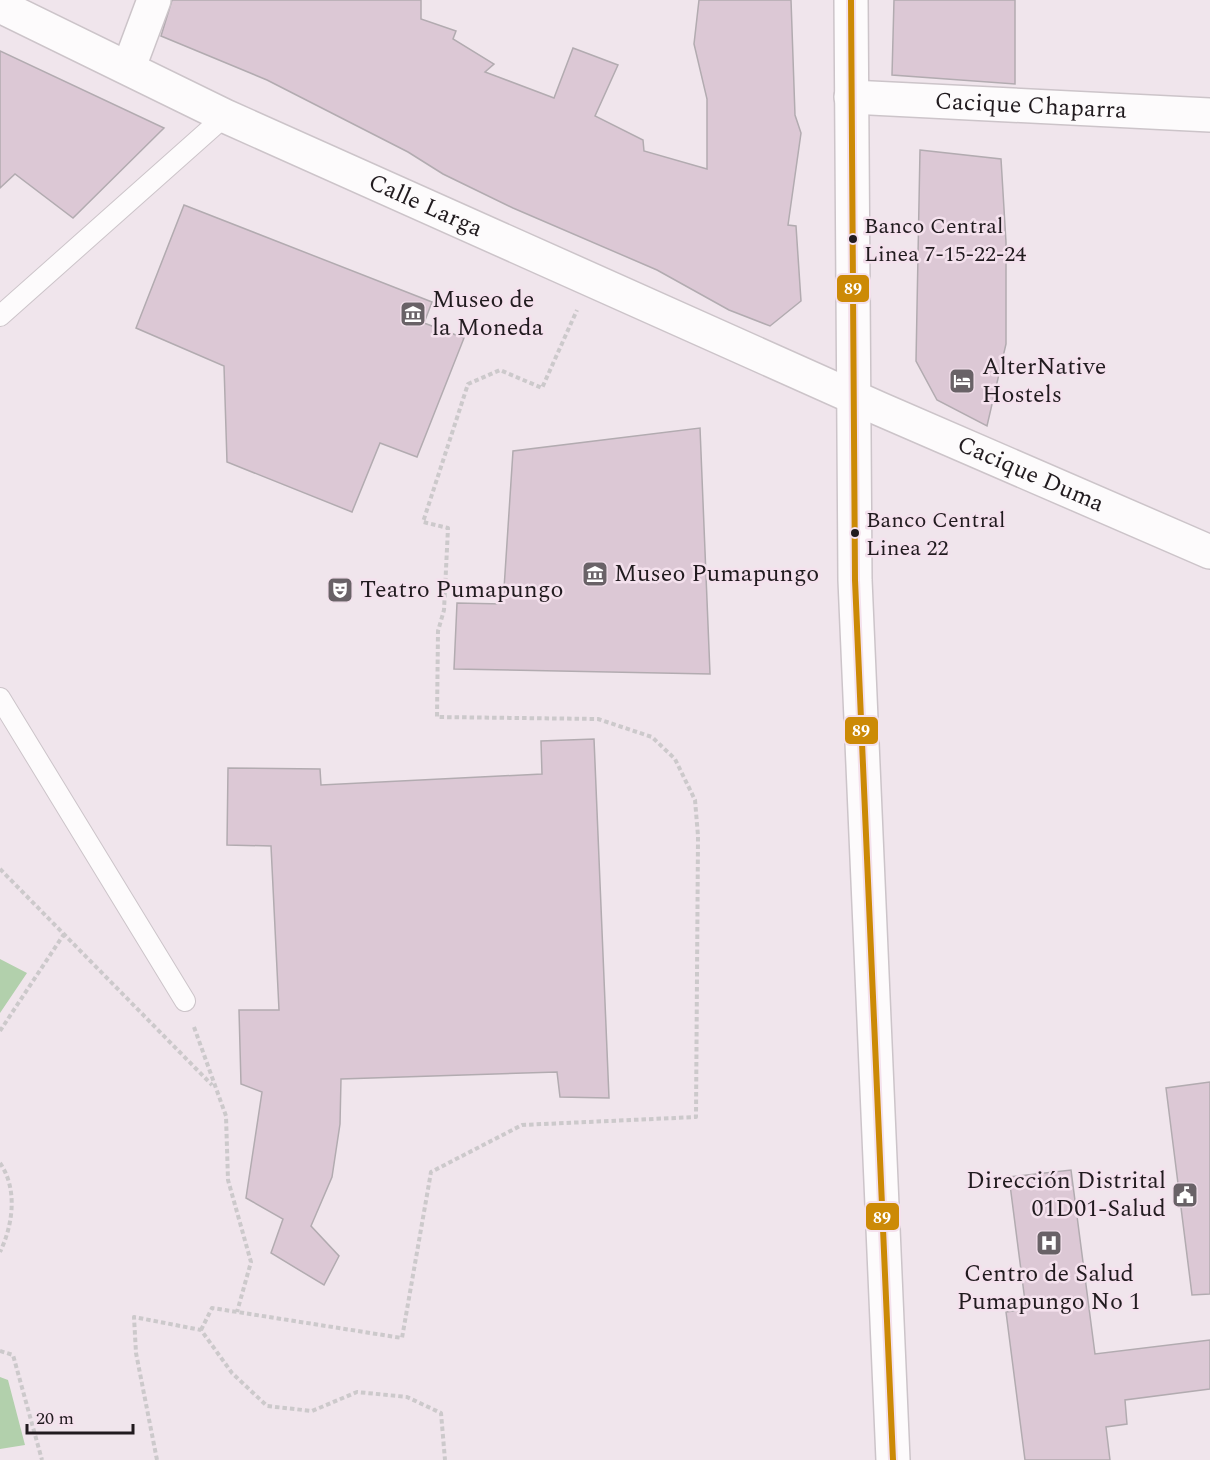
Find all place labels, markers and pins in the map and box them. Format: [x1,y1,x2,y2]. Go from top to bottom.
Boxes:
place label: Banco Central Linea 7-15-22-24 [864,210,1026,271]
marker: Banco Central Linea 7-15-22-24 [847,233,859,245]
place label: Museo de la Moneda [432,282,544,346]
museum icon: Museo de la Moneda [398,299,428,329]
place label: AlterNative Hostels [982,349,1106,413]
hotel icon: AlterNative Hostels [947,366,977,396]
place label: Banco Central Linea 22 [866,504,1005,565]
marker: Banco Central Linea 22 [849,527,861,539]
place label: Museo Pumapungo [614,556,819,592]
museum icon: Museo Pumapungo [580,559,610,589]
place label: Teatro Pumapungo [360,572,563,608]
theatre icon: Teatro Pumapungo [325,575,355,605]
place label: Dirección Distrital 01D01-Salud [966,1163,1166,1227]
public building icon: Dirección Distrital 01D01-Salud [1170,1180,1200,1210]
hospital icon: Centro de Salud Pumapungo No 1 [1034,1228,1064,1258]
place label: Centro de Salud Pumapungo No 1 [957,1256,1141,1320]

